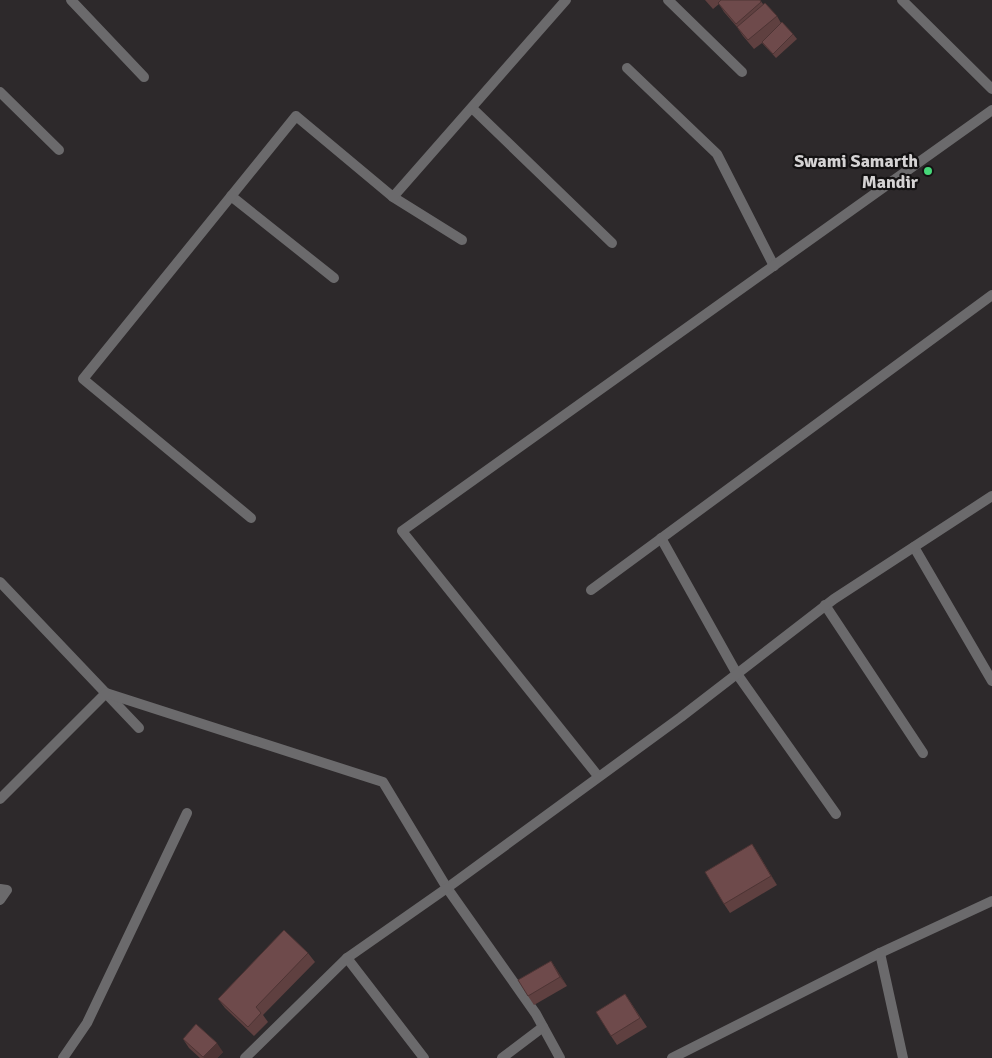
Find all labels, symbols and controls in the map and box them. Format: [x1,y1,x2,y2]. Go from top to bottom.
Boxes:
place label: Swami Samarth Mandir [794,150,919,193]
marker: Swami Samarth Mandir [922,165,934,177]

